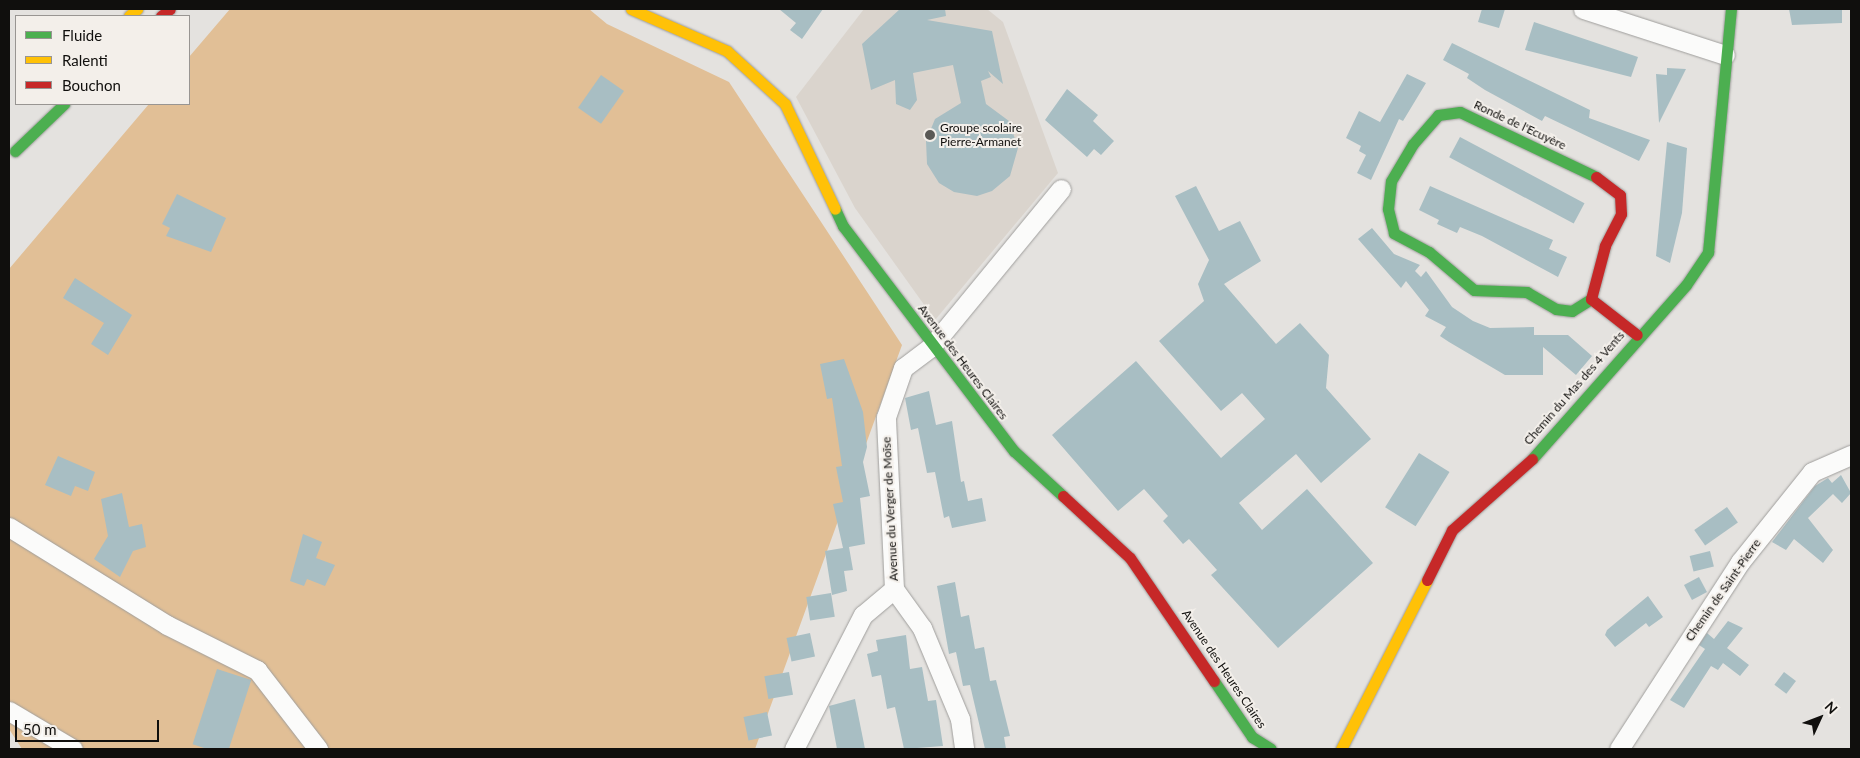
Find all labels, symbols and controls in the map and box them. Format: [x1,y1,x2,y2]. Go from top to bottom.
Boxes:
legend [15,15,190,105]
text: Fluide [62,26,102,44]
text: Ralenti [62,51,108,69]
text: Bouchon [62,76,121,94]
street label: Ronde de l'Ecuyère [1472,97,1568,153]
place label: Groupe scolaire Pierre-Armanet [940,121,1022,149]
marker: Groupe scolaire Pierre-Armanet [924,129,936,141]
street label: Avenue des Heures Claires [915,302,1011,422]
street label: Chemin du Mas des 4 Vents [1521,328,1627,448]
street label: Avenue du Verger de Moïse [879,436,901,582]
street label: Chemin de Saint-Pierre [1682,536,1764,644]
street label: Avenue des Heures Claires [1179,607,1269,731]
north arrow [1795,693,1845,743]
text: N [1821,698,1841,717]
scale bar [18,710,161,742]
text: 50 m [23,720,57,738]

